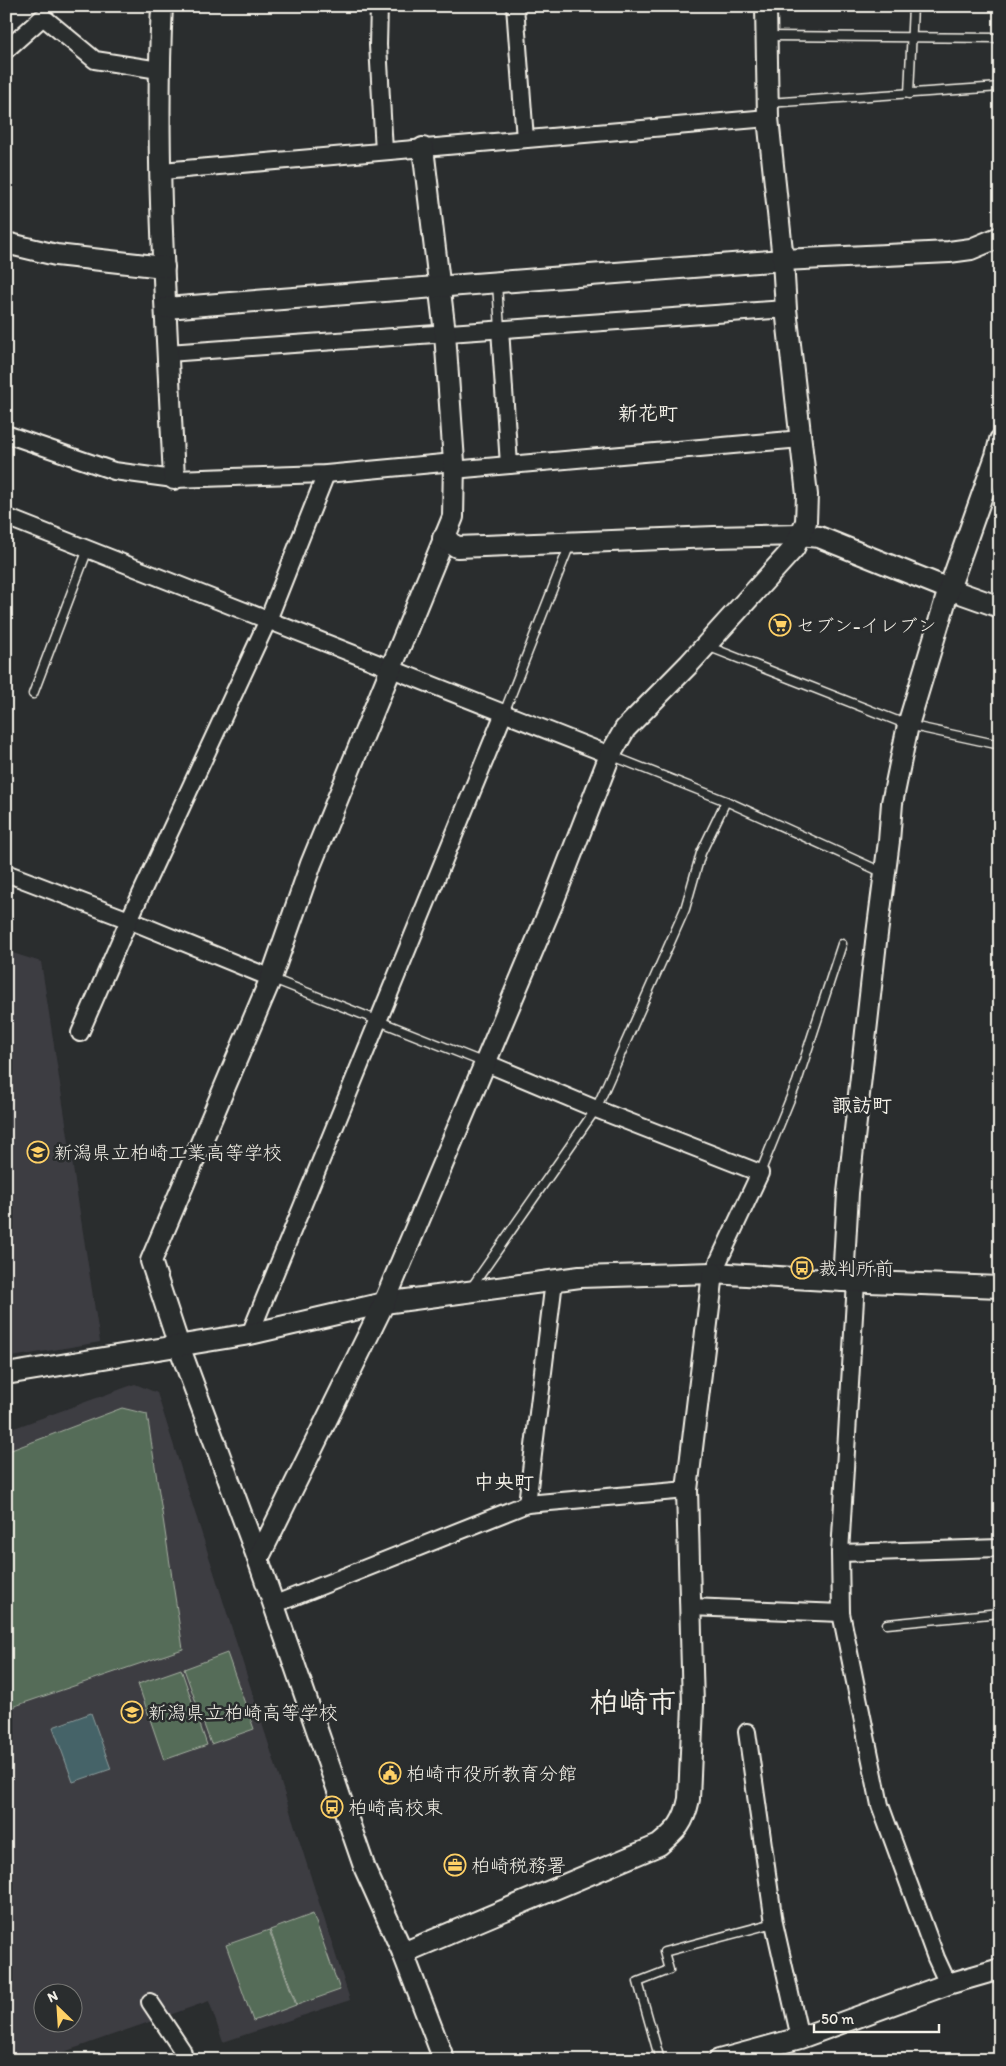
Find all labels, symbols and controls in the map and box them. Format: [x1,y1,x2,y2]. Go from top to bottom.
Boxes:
district label: 新花町 [618,401,678,425]
supermarket icon: セブン-イレブン [768,613,792,637]
place label: セブン-イレブン [796,614,937,637]
district label: 諏訪町 [832,1093,892,1117]
school or university icon: 新潟県立柏崎工業高等学校 [26,1140,50,1164]
place label: 新潟県立柏崎工業高等学校 [54,1141,282,1164]
bus stop icon: 裁判所前 [790,1256,814,1280]
place label: 裁判所前 [818,1257,894,1280]
district label: 中央町 [474,1470,534,1494]
district label: 柏崎市 [589,1684,677,1719]
school or university icon: 新潟県立柏崎高等学校 [120,1700,144,1724]
place label: 新潟県立柏崎高等学校 [148,1701,338,1724]
public building icon: 柏崎市役所教育分館 [378,1761,402,1785]
place label: 柏崎市役所教育分館 [406,1762,577,1785]
bus stop icon: 柏崎高校東 [320,1795,344,1819]
place label: 柏崎高校東 [348,1796,443,1819]
office icon: 柏崎税務署 [443,1853,467,1877]
place label: 柏崎税務署 [471,1854,566,1877]
north arrow [32,1984,82,2034]
text: N [45,1987,61,2006]
scale bar [814,2001,938,2033]
text: 50 m [821,2010,854,2028]

